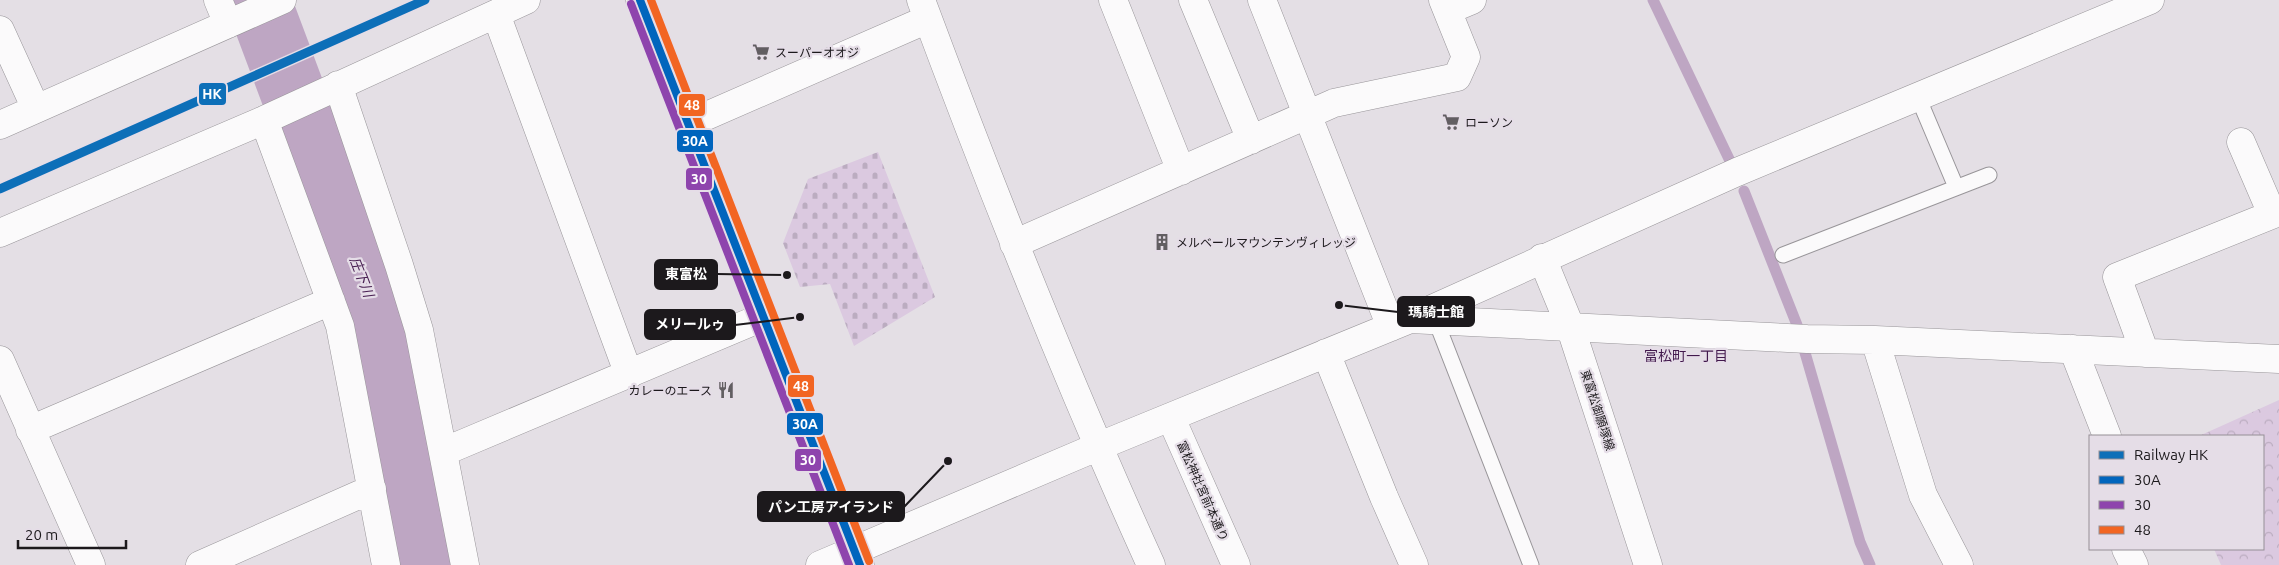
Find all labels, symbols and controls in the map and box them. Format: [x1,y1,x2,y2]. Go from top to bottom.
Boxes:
supermarket icon: スーパーオオジ [751,42,771,62]
place label: スーパーオオジ [775,46,859,59]
line badge: HK [198,82,227,106]
text: HK [202,86,222,102]
line badge: 48 [678,93,706,117]
text: 48 [684,97,700,113]
supermarket icon: ローソン [1441,112,1461,132]
place label: ローソン [1465,116,1513,129]
line badge: 30A [676,129,714,153]
text: 30A [682,133,708,149]
line badge: 30 [685,167,713,191]
text: 30 [691,171,707,187]
building icon: メルベールマウンテンヴィレッジ [1152,232,1172,252]
place label: メルベールマウンテンヴィレッジ [1176,236,1356,249]
water label: 庄下川 [347,255,378,301]
callout: 東富松 [655,260,717,289]
text: 東富松 [665,266,707,282]
callout: 瑪騎士館 [1398,297,1474,326]
text: 瑪騎士館 [1408,304,1464,320]
callout: メリールゥ [645,310,735,339]
text: メリールゥ [655,316,725,332]
district label: 富松町一丁目 [1644,348,1728,364]
street label: 東富松御願塚線 [1579,368,1617,452]
line badge: 48 [787,374,815,398]
text: 48 [793,378,809,394]
restaurant icon: カレーのエース [716,380,736,400]
place label: カレーのエース [629,384,712,397]
line badge: 30A [786,412,824,436]
text: 30A [792,416,818,432]
legend [2089,435,2264,550]
street label: 富松神社宮前本通り [1175,439,1231,543]
text: Railway HK [2134,446,2208,463]
line badge: 30 [794,448,822,472]
text: 30 [800,452,816,468]
text: 30A [2134,471,2161,488]
callout: パン工房アイランド [758,492,904,521]
text: 30 [2134,496,2151,513]
text: パン工房アイランド [768,499,894,515]
scale bar [18,518,125,550]
text: 48 [2134,521,2151,538]
text: 20 m [25,526,58,543]

